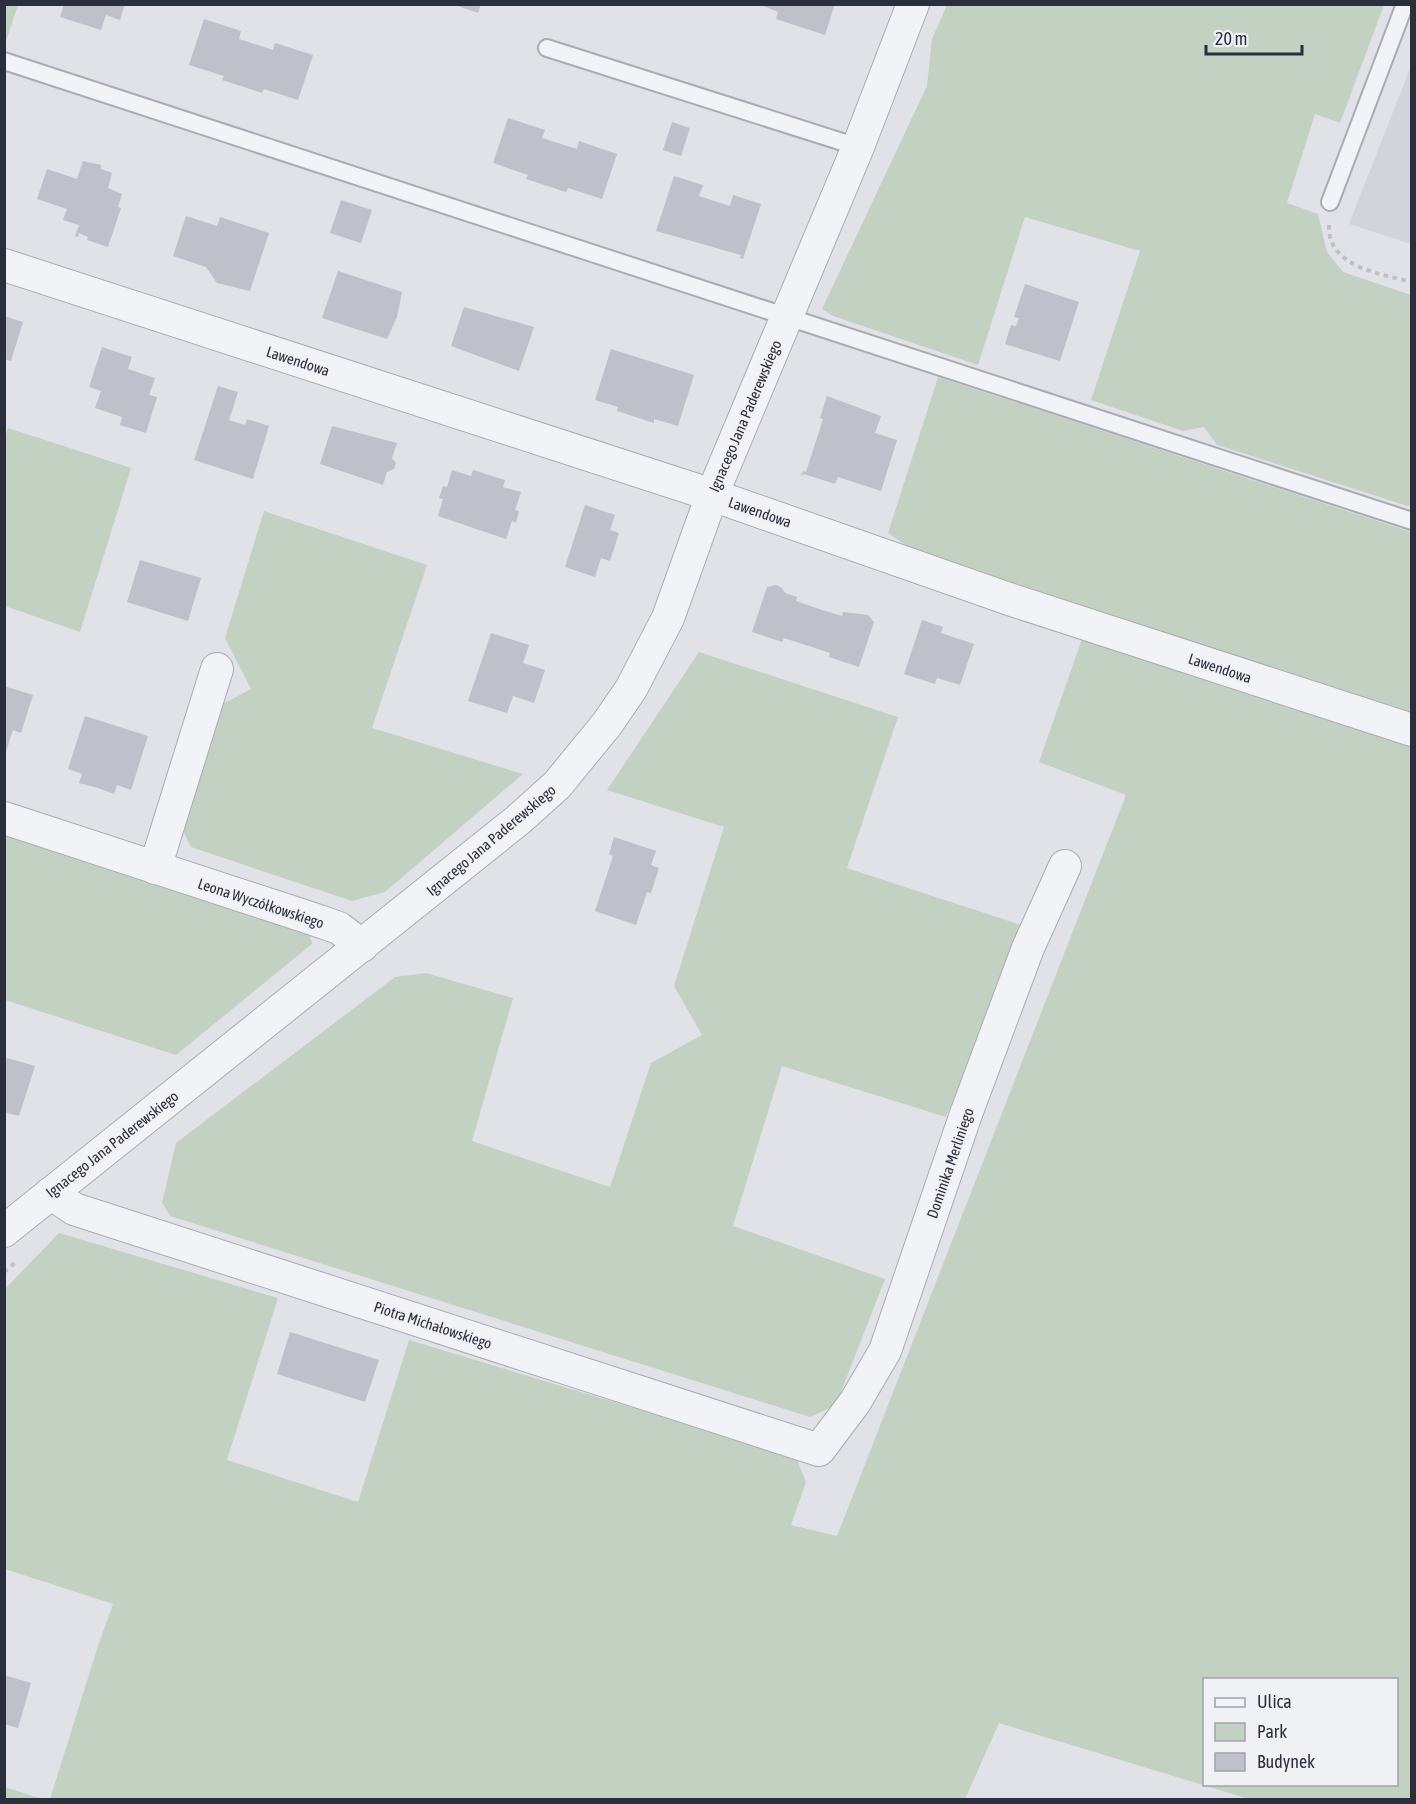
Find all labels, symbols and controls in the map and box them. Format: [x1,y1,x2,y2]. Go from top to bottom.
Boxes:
scale bar [1206,18,1302,56]
text: 20 m [1215,28,1247,49]
street label: Ignacego Jana Paderewskiego [705,338,785,494]
street label: Lawendowa [264,343,332,379]
street label: Lawendowa [726,493,794,531]
street label: Lawendowa [1186,650,1254,686]
street label: Ignacego Jana Paderewskiego [423,781,559,899]
street label: Leona Wyczółkowskiego [196,875,326,931]
street label: Ignacego Jana Paderewskiego [42,1087,182,1201]
street label: Dominika Merliniego [923,1106,977,1220]
street label: Piotra Michałowskiego [372,1298,494,1352]
legend [1203,1678,1398,1786]
text: Ulica [1257,1691,1292,1712]
text: Park [1257,1721,1287,1742]
text: Budynek [1257,1751,1315,1772]

